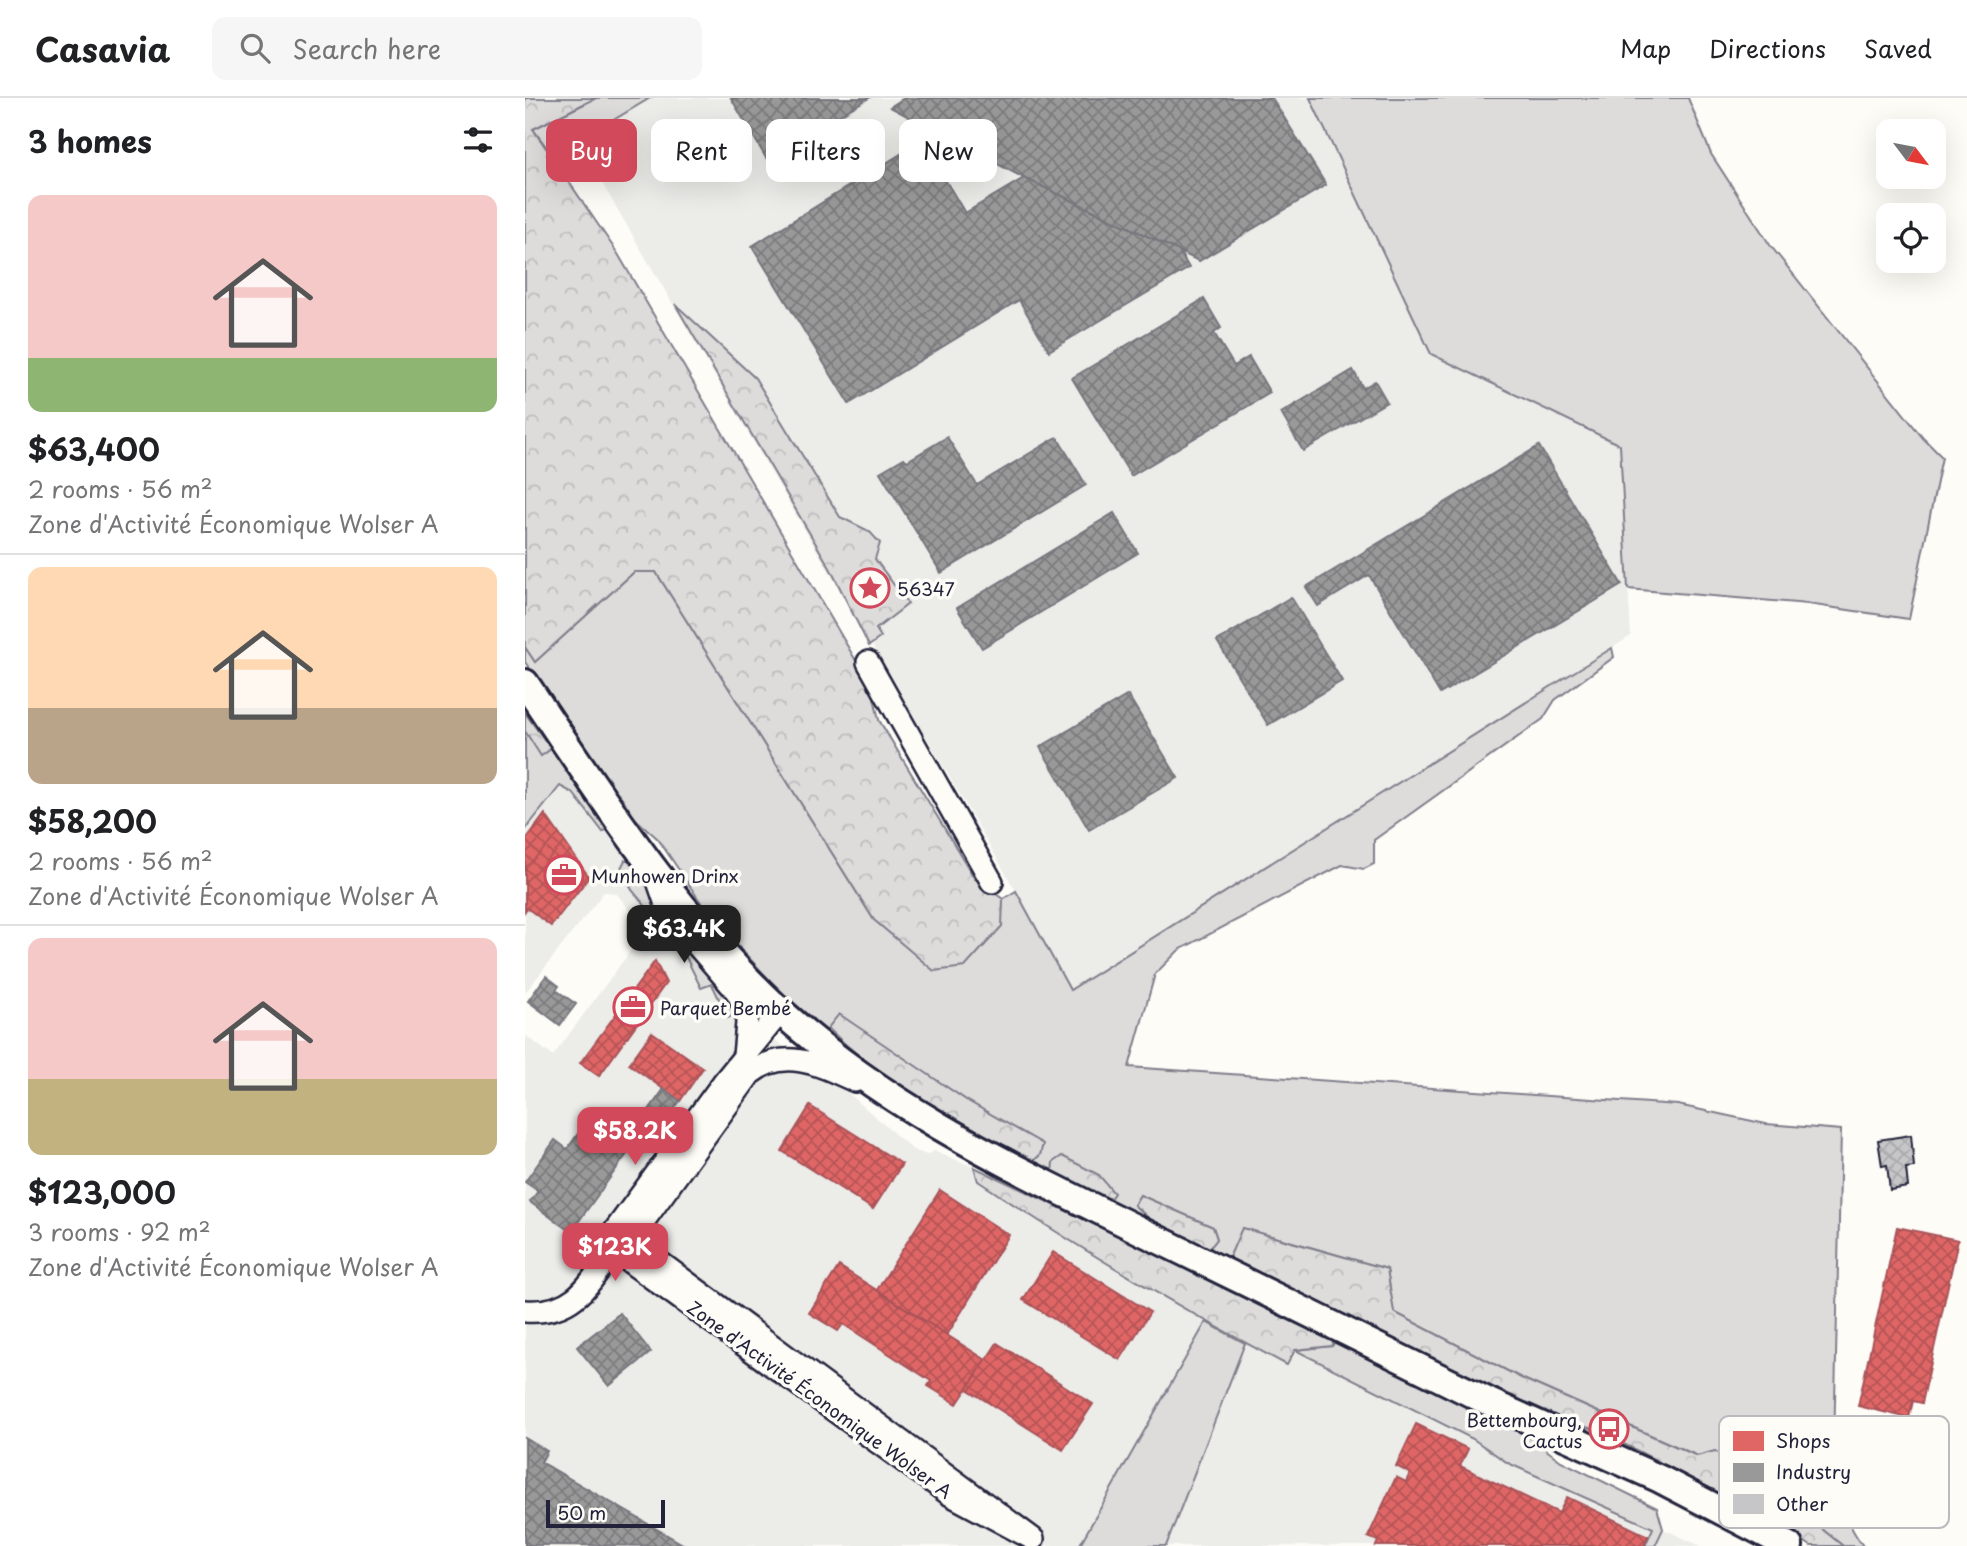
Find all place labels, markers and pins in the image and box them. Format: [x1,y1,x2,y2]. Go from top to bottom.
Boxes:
place icon: 56347 [849,567,891,609]
place label: 56347 [897,575,955,602]
office icon: Munhowen Drinx [543,854,585,896]
place label: Munhowen Drinx [591,862,738,889]
pin: $63.4K [627,906,741,965]
office icon: Parquet Bembé [612,986,654,1028]
place label: Parquet Bembé [660,994,791,1021]
pin: $58.2K [578,1108,692,1167]
pin: $123K [566,1224,664,1283]
place label: Bettembourg, Cactus [1467,1406,1582,1454]
bus stop icon: Bettembourg, Cactus [1588,1408,1630,1450]

